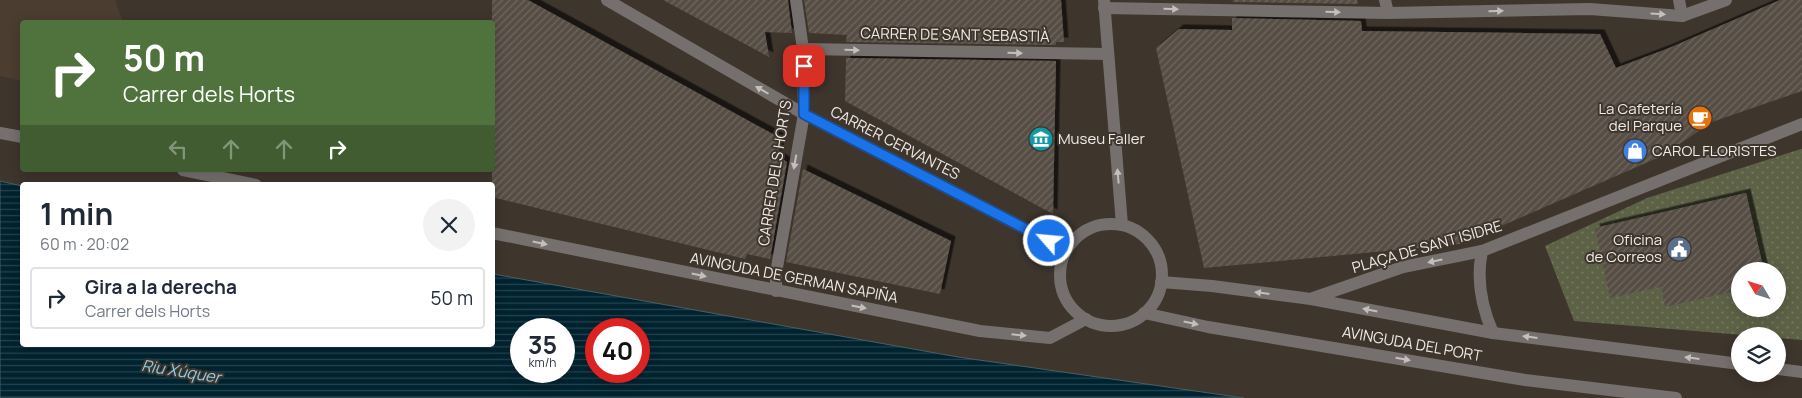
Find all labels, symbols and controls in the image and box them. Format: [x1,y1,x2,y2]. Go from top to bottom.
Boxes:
one-way arrow [1163,5,1179,13]
one-way arrow [1488,7,1504,15]
one-way arrow [1325,8,1341,16]
one-way arrow [1650,10,1666,18]
street label: CARRER DE SANT SEBASTIÀ [860,22,1050,47]
text: 50 m [123,34,205,82]
icon: right [40,40,105,105]
pin [783,45,825,87]
one-way arrow [844,46,860,54]
one-way arrow [1007,49,1023,57]
icon: arrive [790,52,818,80]
text: Carrer dels Horts [123,79,295,109]
one-way arrow [755,86,770,94]
place label: La Cafetería del Parque [1598,98,1682,136]
street label: CARRER DELS HORTS [753,99,796,247]
street label: CARRER CERVANTES [827,101,964,184]
cafe icon: La Cafetería del Parque [1687,105,1713,131]
museum icon: Museu Faller [1028,126,1054,152]
place label: Museu Faller [1058,128,1145,149]
icon: left [164,135,192,163]
icon: ahead [217,135,245,163]
icon: ahead [270,135,298,163]
icon: right [323,135,351,163]
shop icon: CAROL FLORISTES [1622,138,1648,164]
place label: CAROL FLORISTES [1652,140,1776,161]
one-way arrow [791,155,799,171]
one-way arrow [1113,168,1121,184]
text: 1 min [40,193,113,234]
button: close [423,199,475,251]
position arrow [1022,214,1074,266]
street label: PLAÇA DE SANT ISIDRE [1349,215,1504,278]
place label: Oficina de Correos [1586,229,1662,267]
text: 60 m · 20:02 [40,233,129,255]
public building icon: Oficina de Correos [1666,236,1692,262]
one-way arrow [533,239,548,247]
street label: AVINGUDA DE GERMAN SAPIÑA [688,247,900,308]
one-way arrow [1426,257,1442,265]
north arrow [1731,262,1786,318]
map controls [1731,262,1786,382]
one-way arrow [692,272,708,280]
text: Gira a la derecha [85,274,237,300]
icon: right [42,284,70,312]
text: 50 m [431,285,473,311]
one-way arrow [1254,289,1270,297]
text: Carrer dels Horts [85,300,210,322]
one-way arrow [851,304,867,312]
one-way arrow [1363,306,1378,314]
speed limit sign: 40 [585,318,650,383]
one-way arrow [1184,320,1200,328]
street label: AVINGUDA DEL PORT [1341,321,1484,366]
text: 35 [528,327,557,362]
button: layers [1731,327,1786,382]
one-way arrow [1011,331,1027,339]
one-way arrow [1522,333,1538,341]
water label: Riu Xúquer [140,354,224,388]
text: km/h [529,354,556,371]
one-way arrow [1683,354,1699,362]
one-way arrow [1396,355,1412,363]

